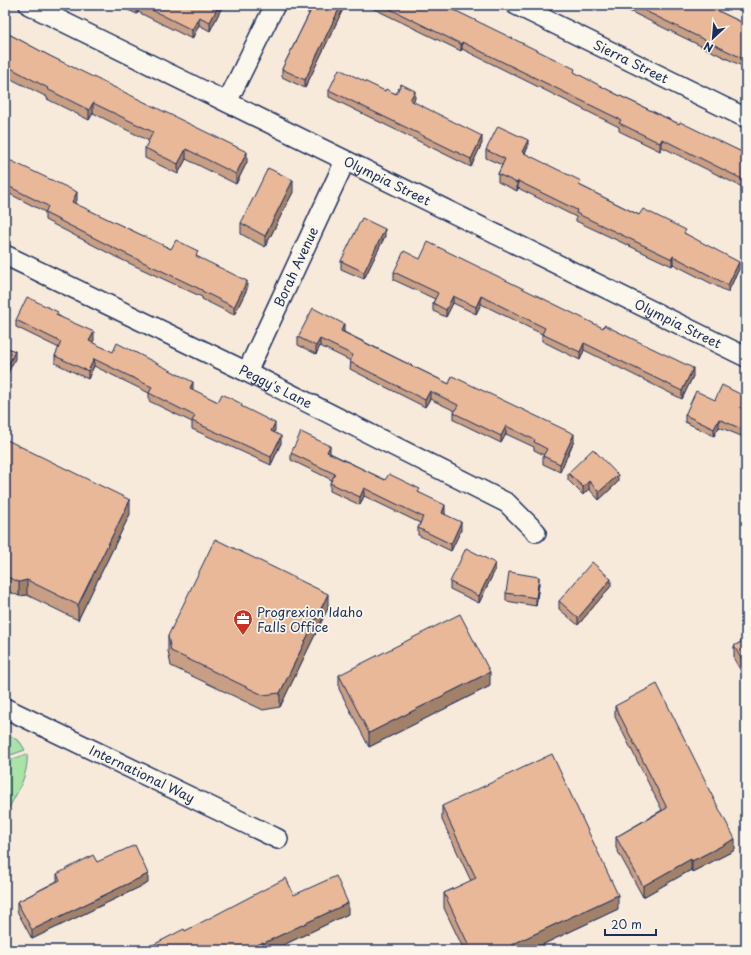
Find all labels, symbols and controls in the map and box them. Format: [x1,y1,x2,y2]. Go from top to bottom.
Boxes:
north arrow [693,18,733,58]
street label: Sierra Street [590,34,672,88]
text: N [700,38,716,57]
street label: Olympia Street [341,151,434,210]
street label: Borah Avenue [269,223,322,310]
street label: Olympia Street [632,294,725,353]
street label: Peggy's Lane [236,360,316,412]
place label: Progrexion Idaho Falls Office [257,602,363,636]
office icon: Progrexion Idaho Falls Office [232,608,254,636]
street label: International Way [86,740,198,807]
scale bar [605,911,656,937]
text: 20 m [611,915,642,933]

